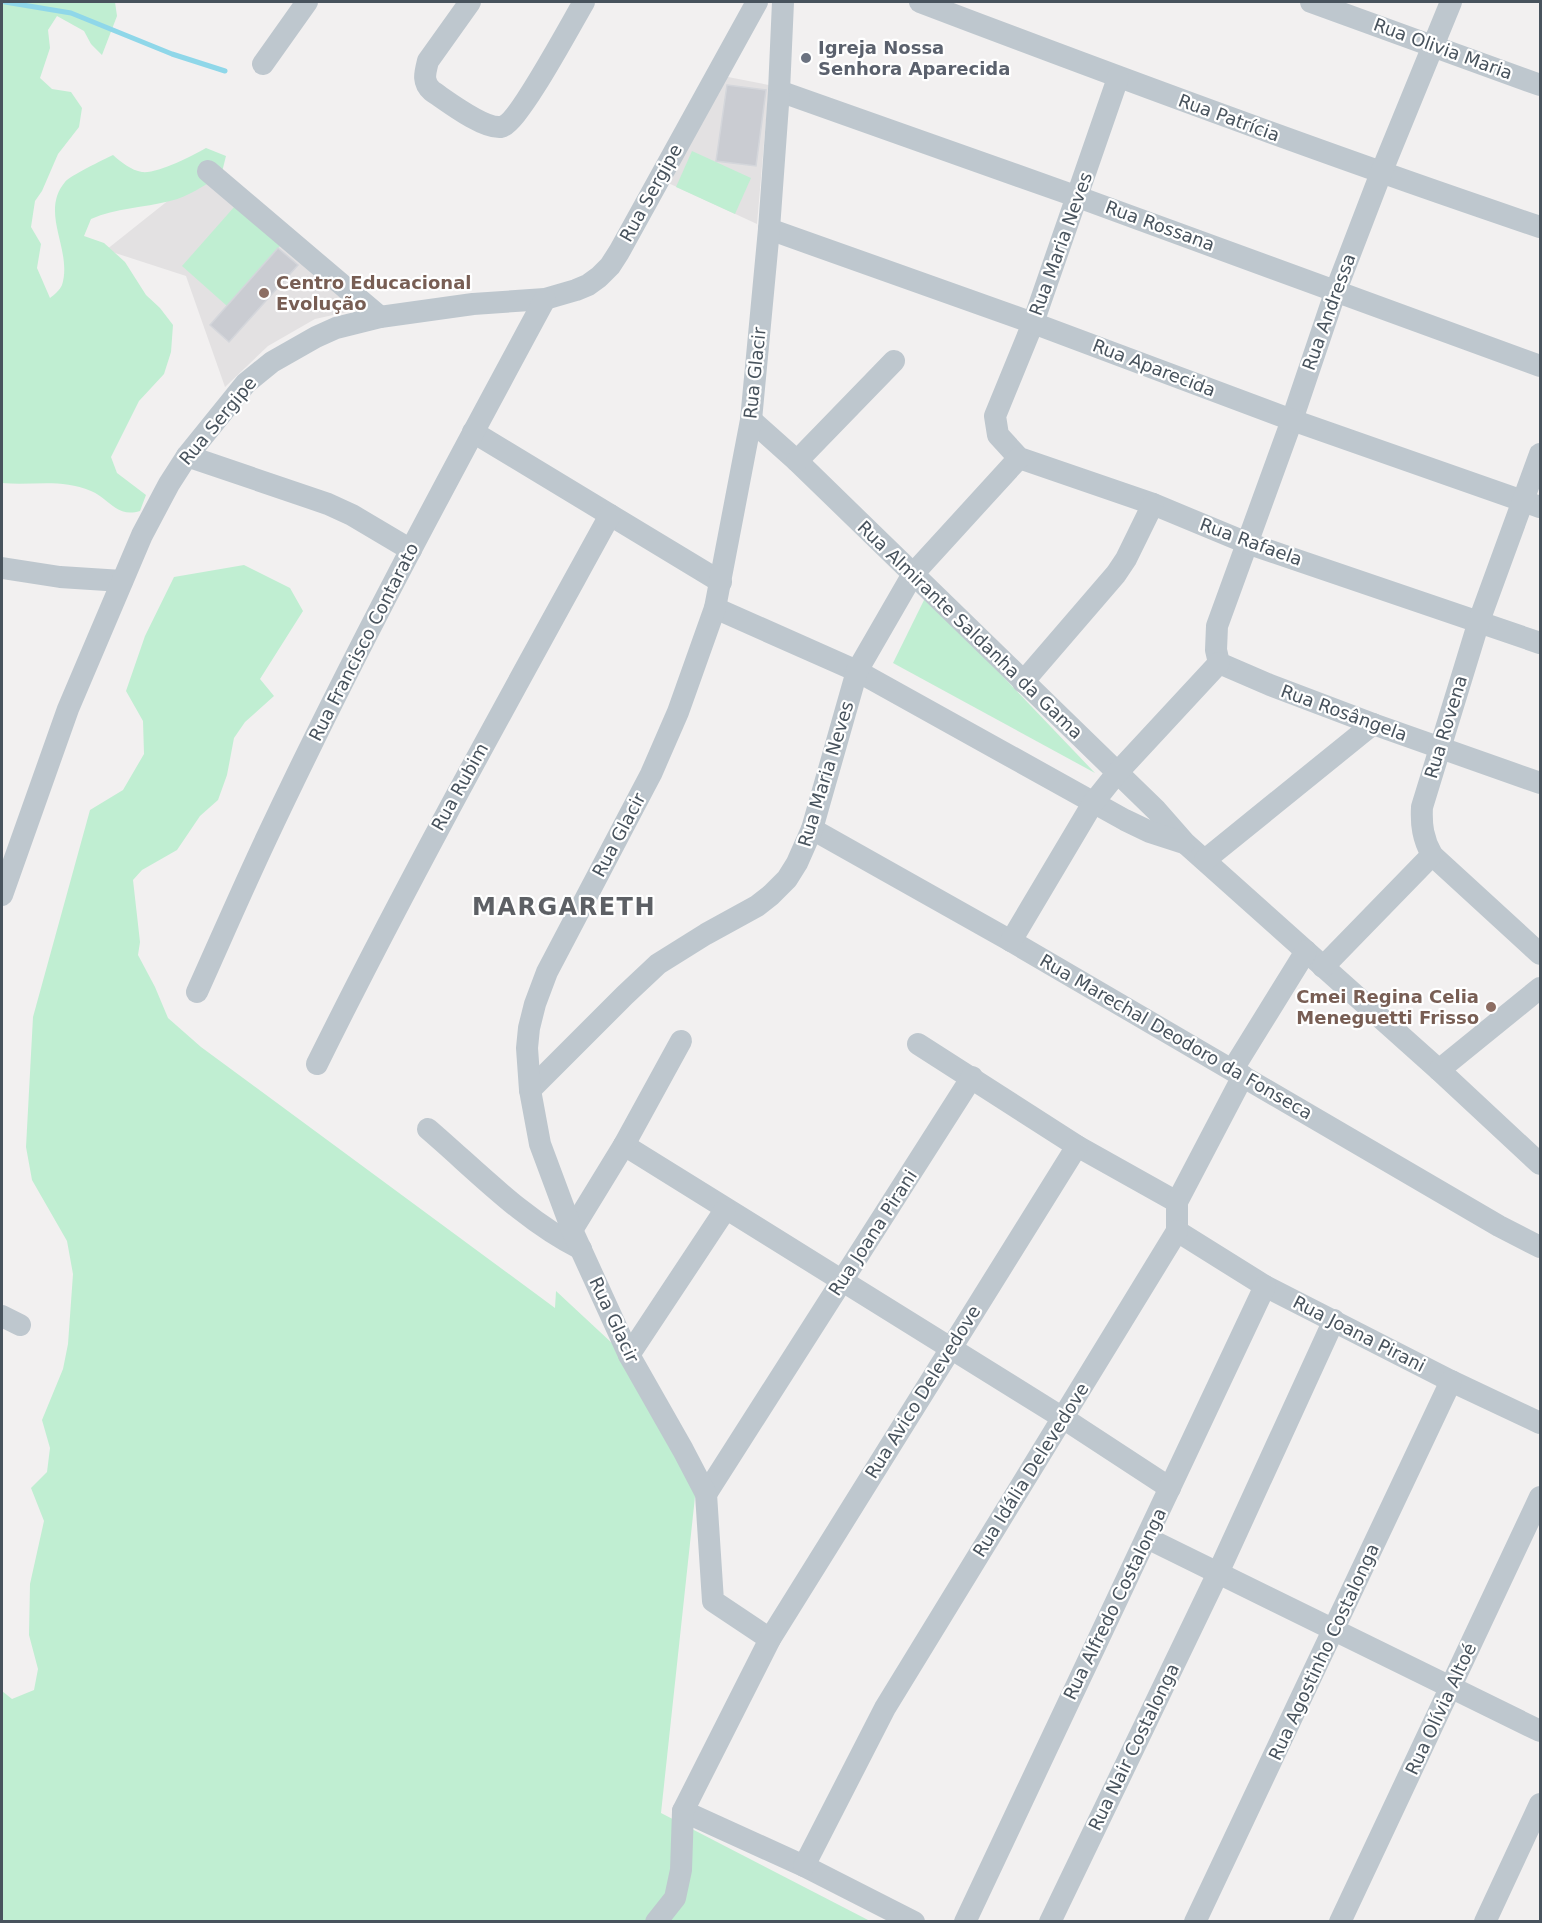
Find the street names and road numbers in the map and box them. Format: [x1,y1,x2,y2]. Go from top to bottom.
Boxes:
street label: Rua Olivia Maria [1371,14,1516,83]
street label: Rua Patrícia [1176,89,1283,146]
street label: Rua Sergipe [615,140,686,245]
street label: Rua Maria Neves [1025,169,1096,318]
street label: Rua Rossana [1103,196,1218,255]
street label: Rua Andressa [1298,251,1359,373]
street label: Rua Glacir [739,325,770,420]
street label: Rua Aparecida [1090,334,1219,401]
street label: Rua Sergipe [175,372,260,469]
street label: Rua Rafaela [1197,513,1305,570]
street label: Rua Almirante Saldanha da Gama [853,516,1087,743]
street label: Rua Francisco Contarato [304,539,423,744]
street label: Rua Rovena [1420,673,1471,781]
street label: Rua Rosângela [1278,680,1410,745]
street label: Rua Maria Neves [793,698,858,849]
street label: Rua Rubim [427,739,492,834]
street label: Rua Glacir [588,789,650,880]
street label: Rua Marechal Deodoro da Fonseca [1036,950,1316,1124]
street label: Rua Joana Pirani [824,1166,921,1300]
street label: Rua Glacir [585,1274,644,1367]
street label: Rua Joana Pirani [1290,1291,1429,1376]
street label: Rua Avico Delevedove [861,1301,985,1482]
street label: Rua Idália Delevedove [968,1379,1093,1561]
street label: Rua Alfredo Costalonga [1059,1504,1170,1703]
street label: Rua Agostinho Costalonga [1264,1540,1383,1763]
street label: Rua Olívia Altoé [1401,1640,1480,1778]
street label: Rua Nair Costalonga [1084,1660,1183,1834]

